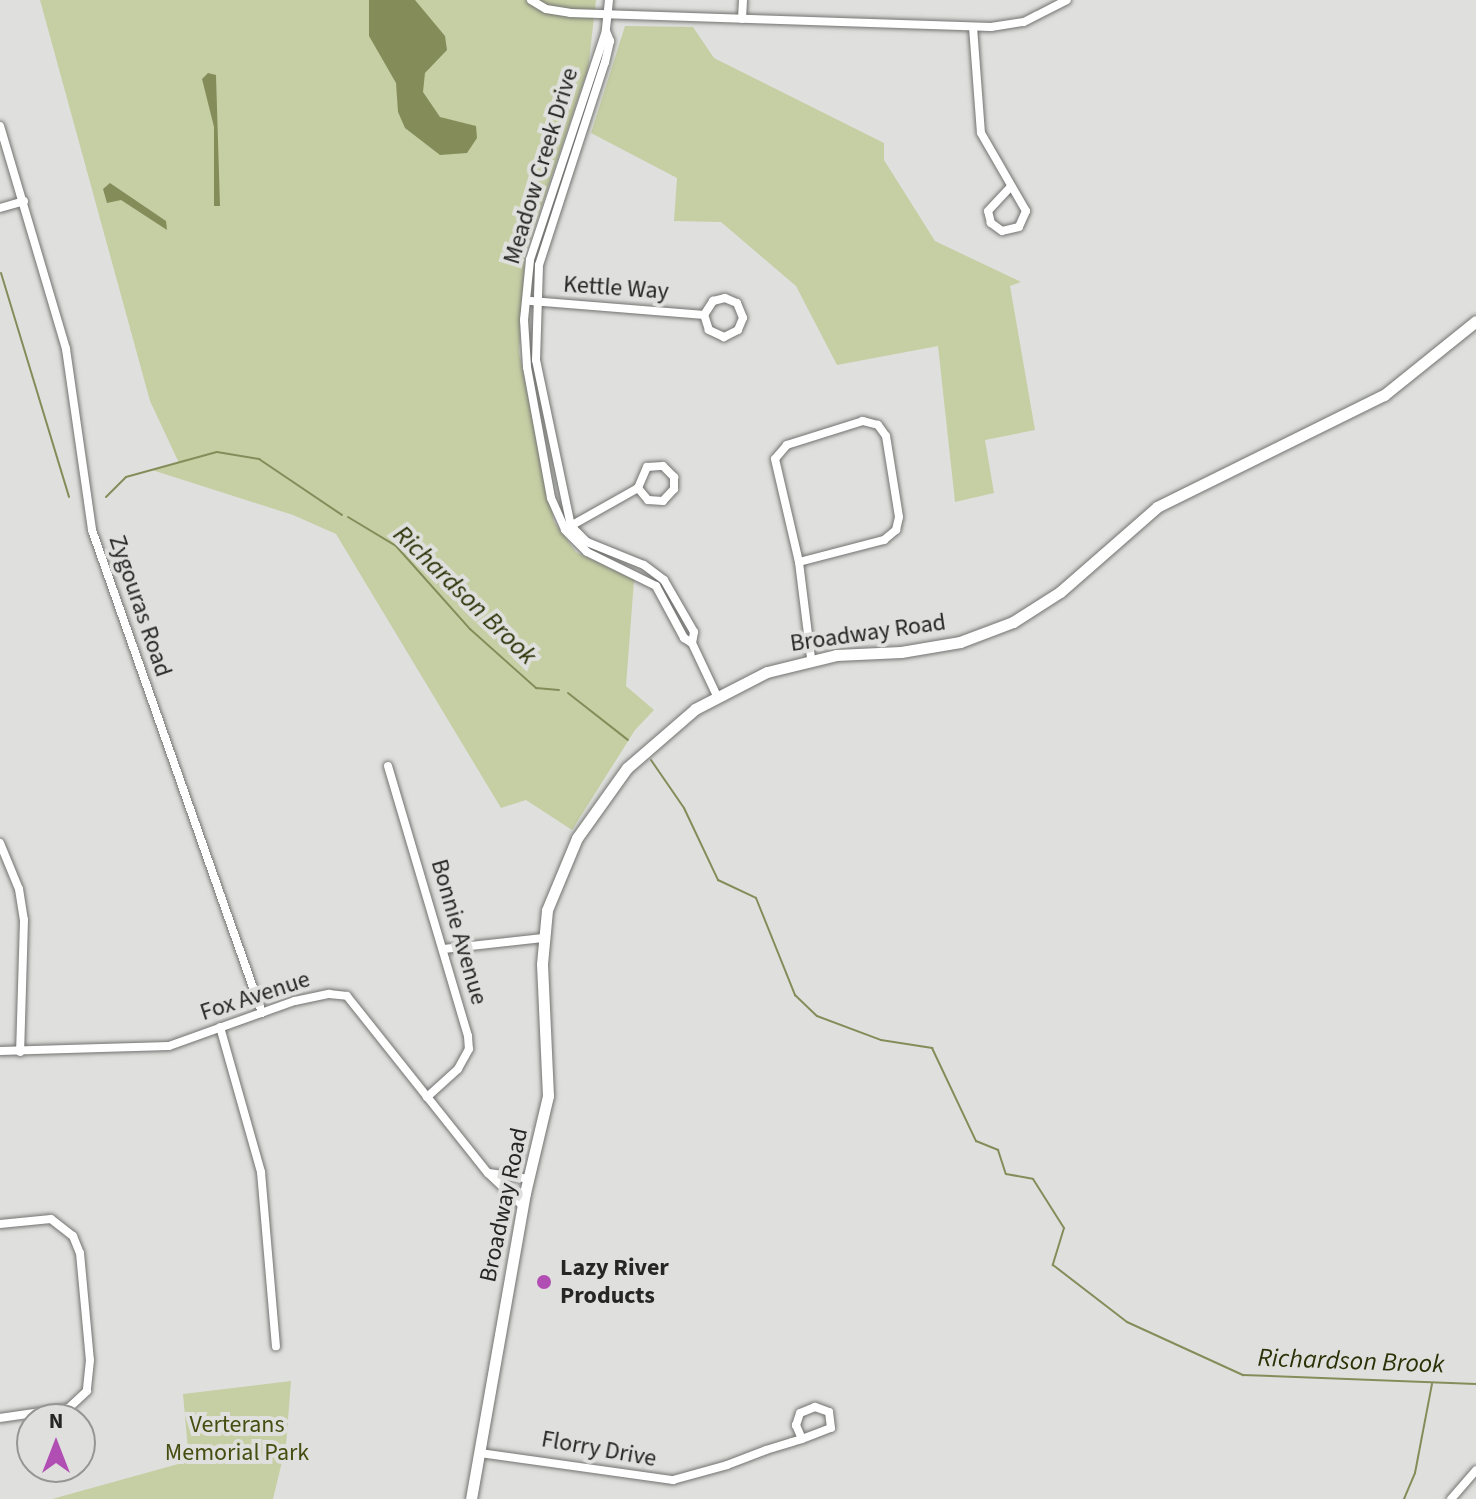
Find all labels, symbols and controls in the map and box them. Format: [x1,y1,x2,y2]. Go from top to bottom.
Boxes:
street label: Meadow Creek Drive [497,64,585,268]
street label: Kettle Way [562,270,670,306]
water label: Richardson Brook [387,519,543,671]
street label: Zygouras Road [102,531,178,681]
street label: Broadway Road [788,608,948,658]
street label: Bonnie Avenue [424,856,494,1008]
street label: Fox Avenue [197,965,313,1027]
street label: Broadway Road [474,1125,534,1285]
place label: Lazy River Products [560,1254,669,1310]
marker: Lazy River Products [535,1273,553,1291]
water label: Richardson Brook [1257,1342,1445,1380]
north arrow [16,1403,96,1483]
text: N [49,1405,63,1437]
park label: Verterans Memorial Park [165,1411,309,1467]
street label: Florry Drive [539,1425,659,1473]

